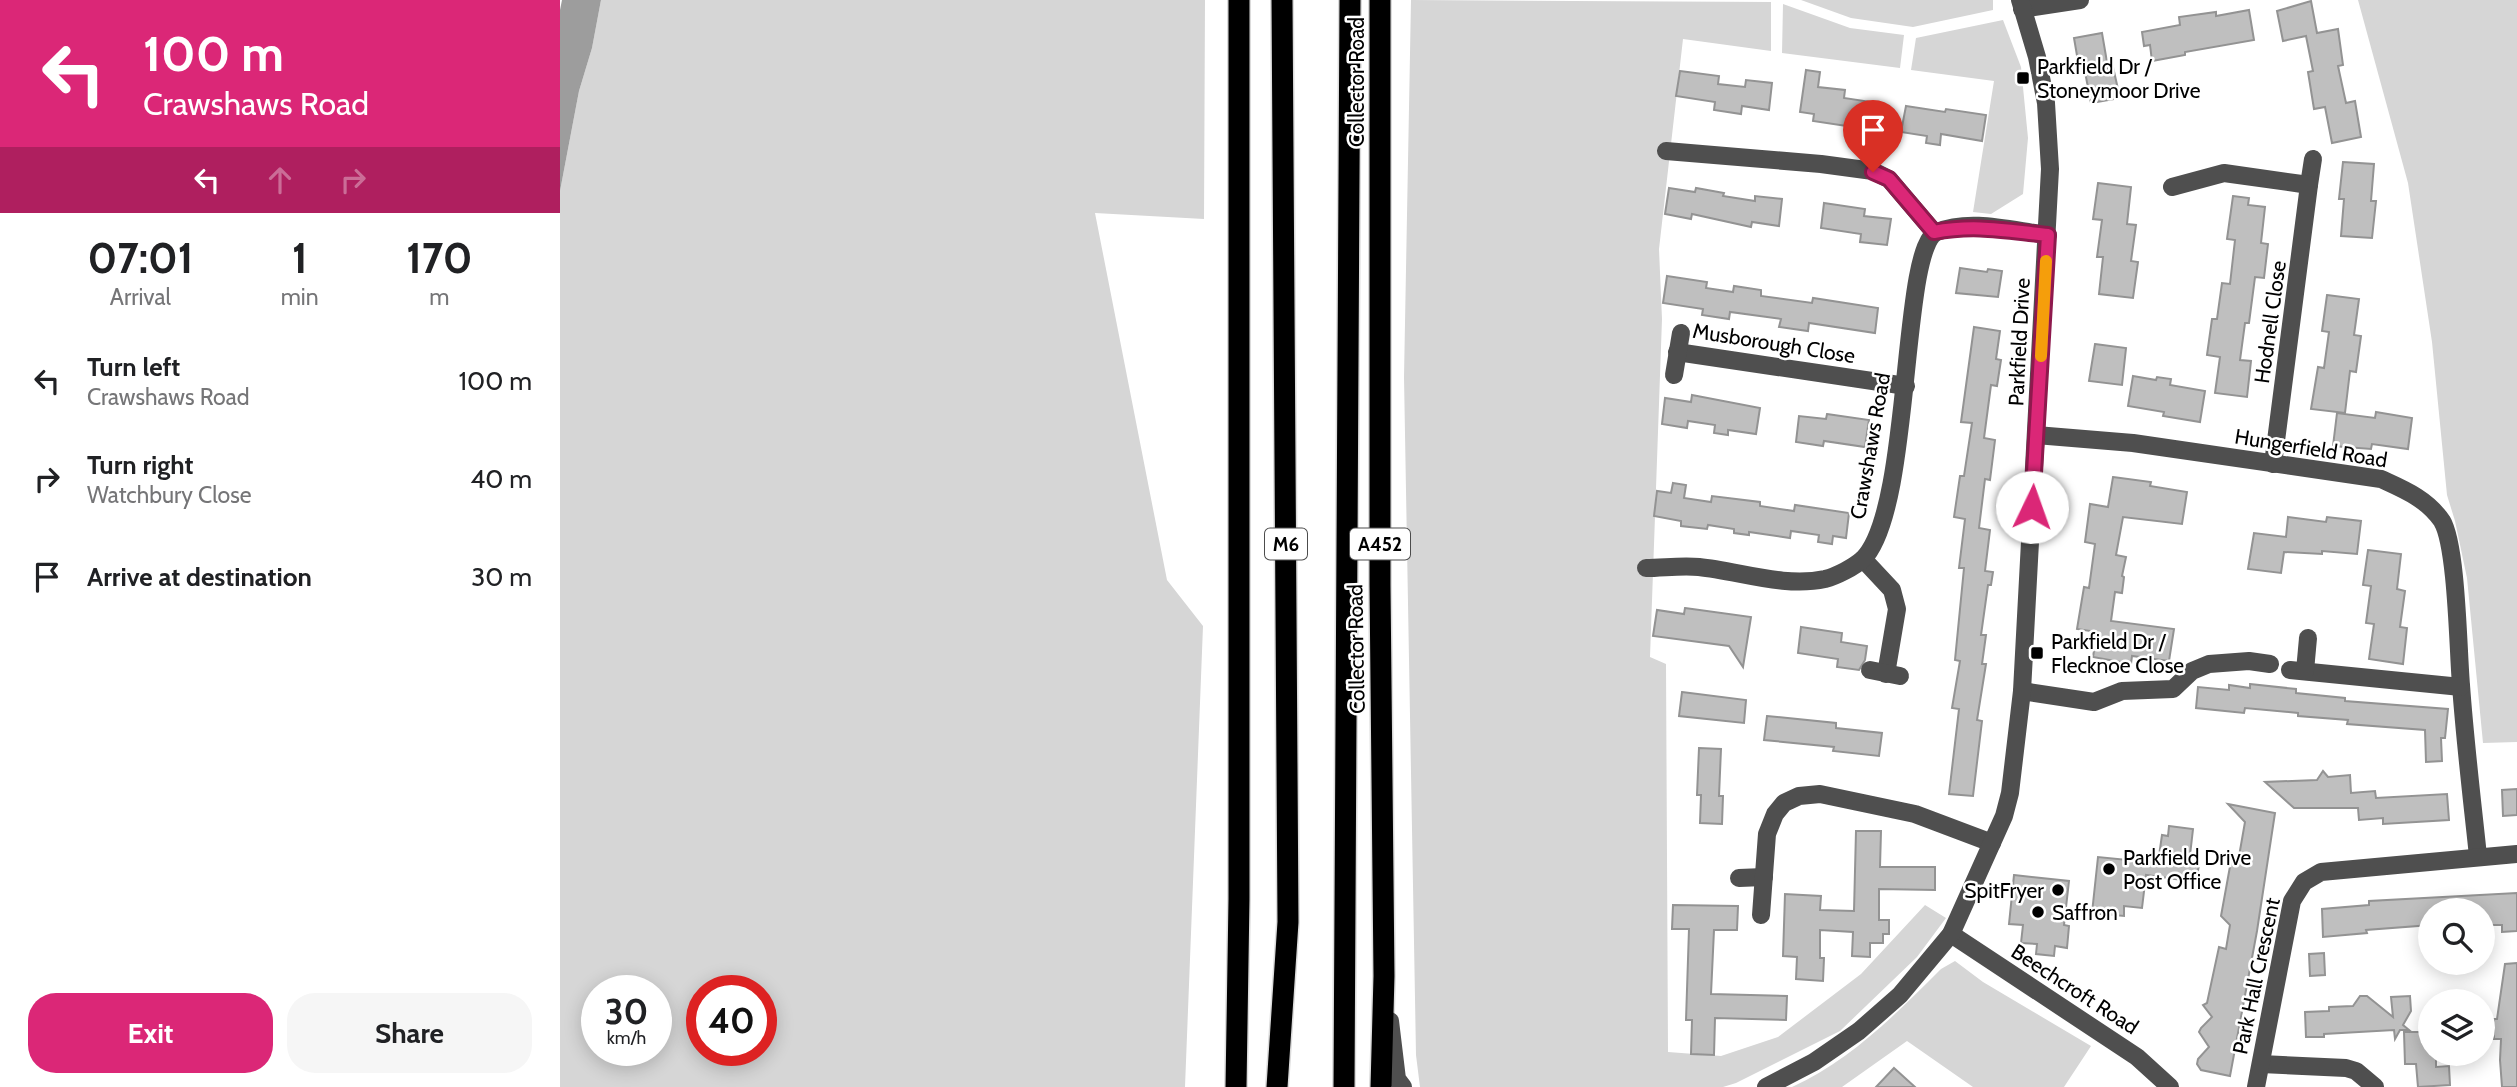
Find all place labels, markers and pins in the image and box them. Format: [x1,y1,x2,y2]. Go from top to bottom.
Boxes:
place label: Parkfield Dr / Stoneymoor Drive [2037,54,2201,103]
marker: Parkfield Dr / Stoneymoor Drive [2015,70,2031,86]
pin [1843,100,1903,172]
place label: Parkfield Dr / Flecknoe Close [2051,629,2184,678]
marker: Parkfield Dr / Flecknoe Close [2029,645,2045,661]
place label: Parkfield Drive Post Office [2123,845,2252,894]
marker: Parkfield Drive Post Office [2101,861,2117,877]
place label: SpitFryer [1964,878,2044,903]
marker: SpitFryer [2050,882,2066,898]
place label: Saffron [2052,900,2118,925]
marker: Saffron [2030,904,2046,920]

